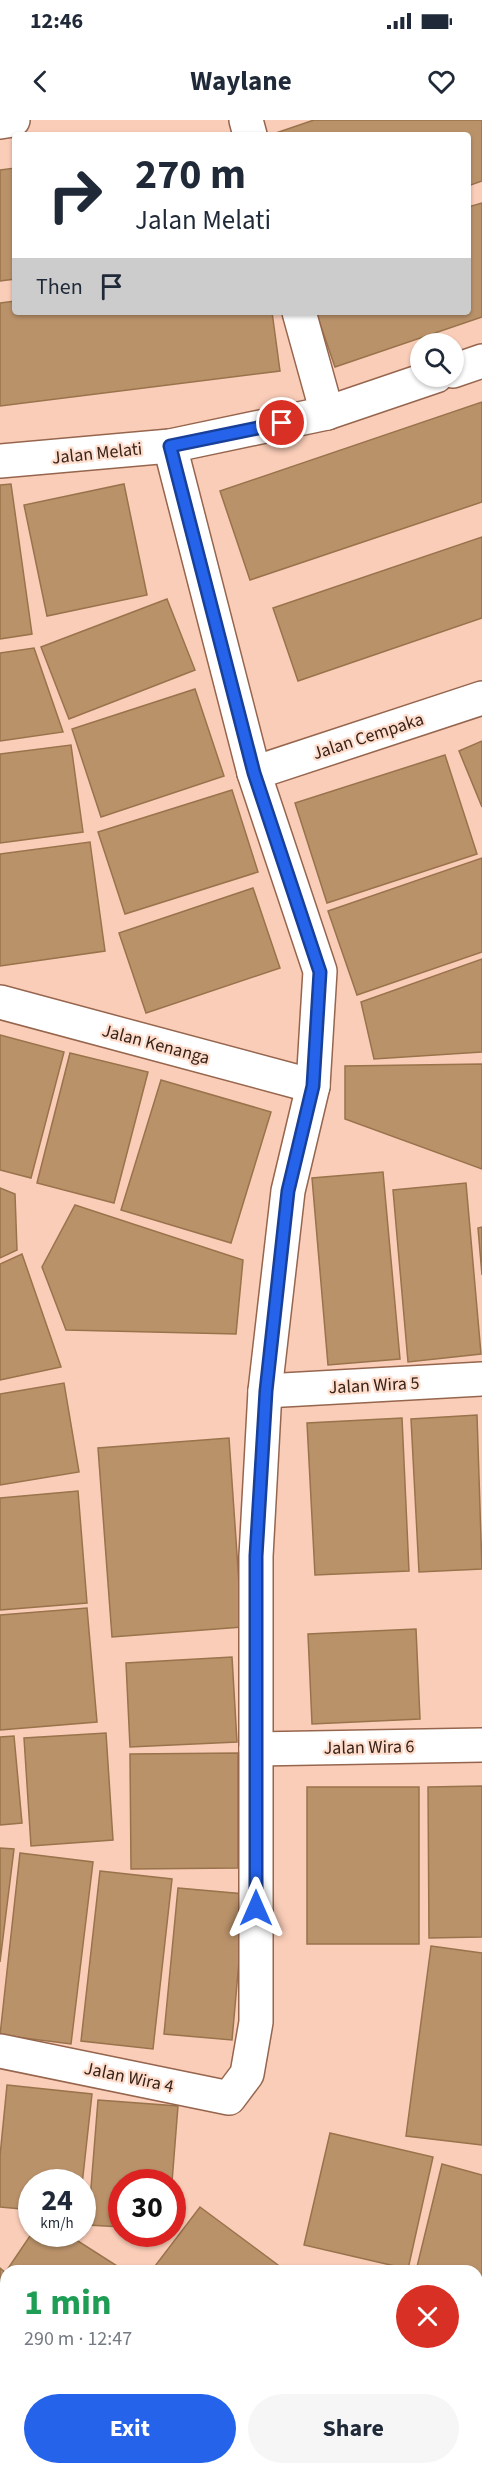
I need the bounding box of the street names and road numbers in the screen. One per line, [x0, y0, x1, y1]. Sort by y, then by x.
street label: Jalan Melati [51, 436, 143, 471]
street label: Jalan Cempaka [309, 707, 427, 766]
street label: Jalan Kenanga [99, 1018, 213, 1071]
street label: Jalan Wira 5 [328, 1371, 420, 1400]
street label: Jalan Wira 6 [323, 1734, 415, 1761]
street label: Jalan Wira 4 [82, 2056, 176, 2099]

